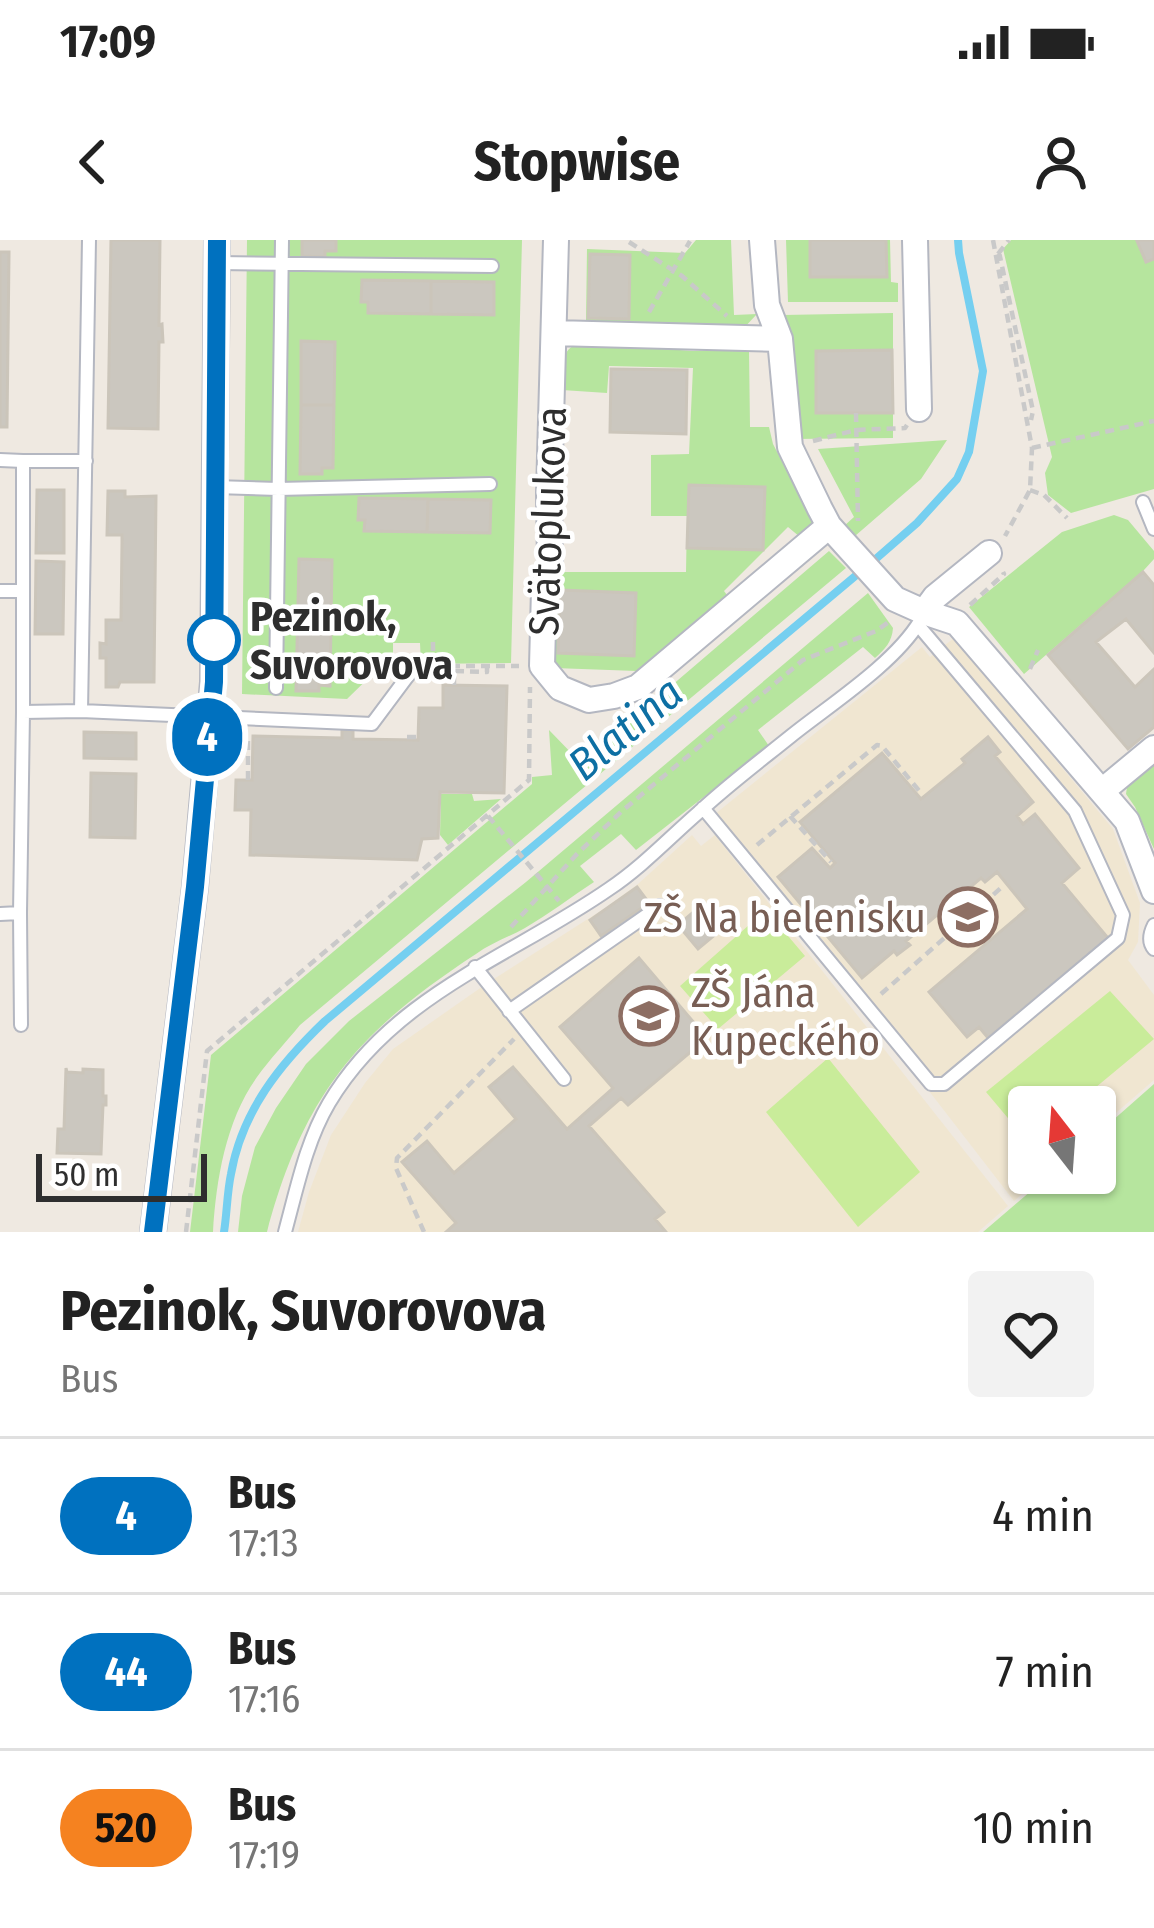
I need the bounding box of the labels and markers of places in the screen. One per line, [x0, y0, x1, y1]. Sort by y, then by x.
place label: Pezinok, Suvorovova [250, 592, 453, 690]
marker: Pezinok, Suvorovova [189, 615, 239, 665]
school or university icon: ZŠ Na bielenisku [937, 886, 999, 948]
place label: ZŠ Na bielenisku [643, 893, 926, 943]
place label: ZŠ Jána Kupeckého [691, 968, 880, 1066]
school or university icon: ZŠ Jána Kupeckého [618, 985, 680, 1047]

